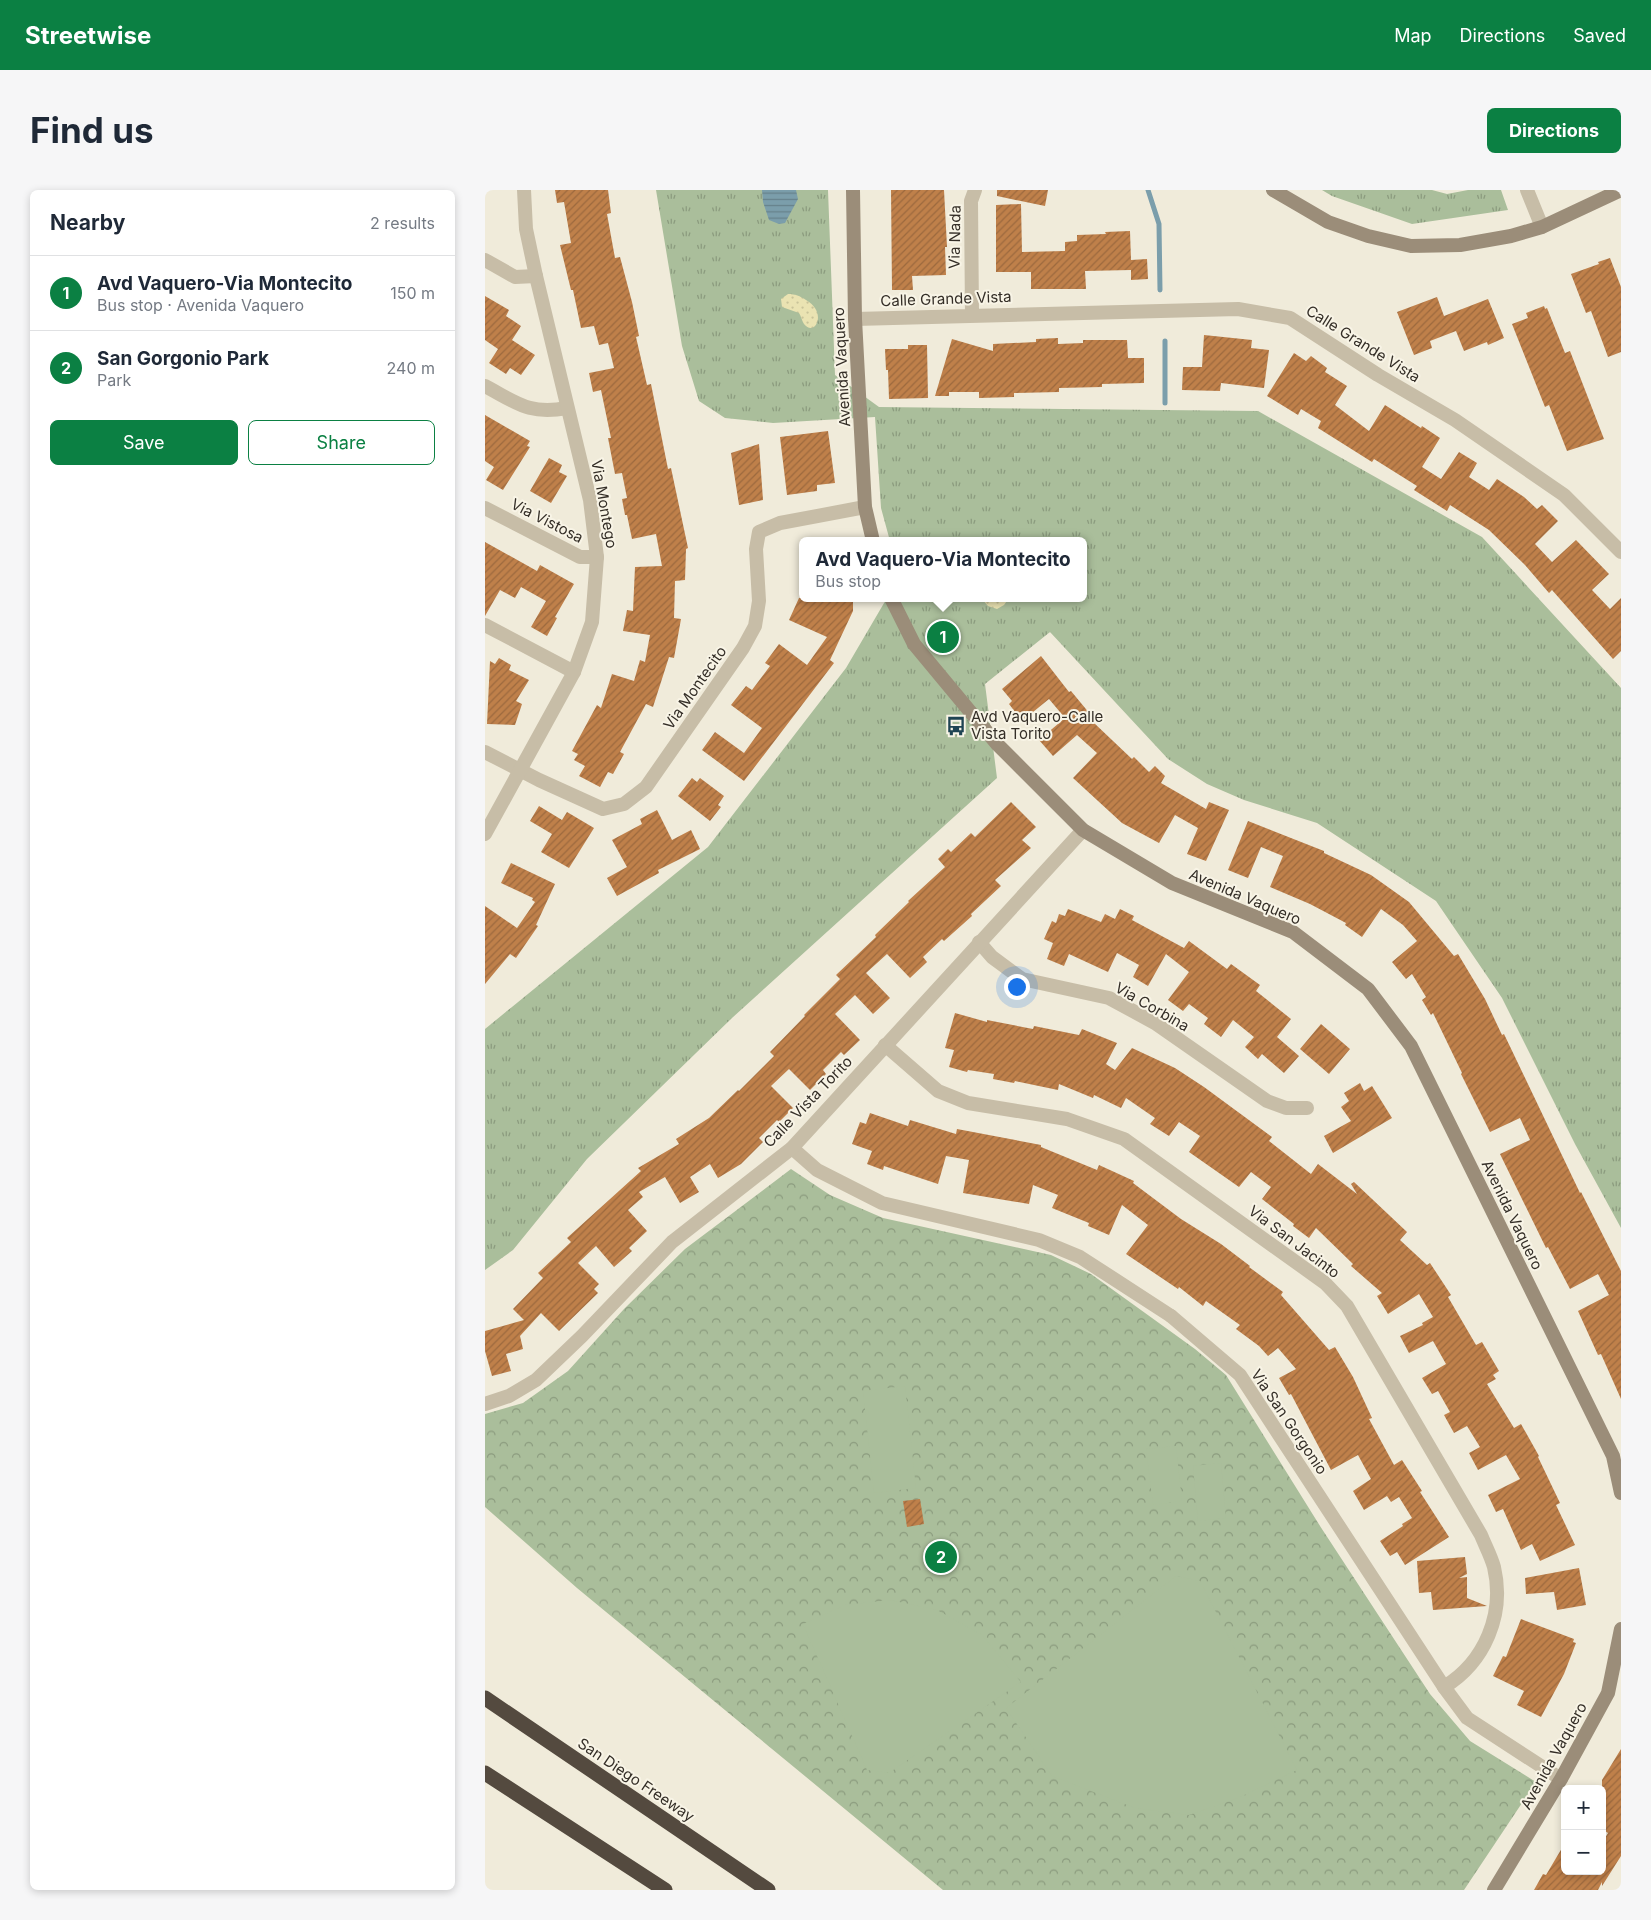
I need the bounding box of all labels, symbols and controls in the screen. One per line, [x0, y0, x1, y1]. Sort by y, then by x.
text: Streetwise [25, 21, 151, 50]
text: Map [1394, 25, 1432, 46]
text: Directions [1460, 25, 1545, 46]
text: Saved [1573, 25, 1626, 46]
button: Directions [1487, 108, 1621, 153]
text: Find us [30, 109, 154, 151]
street label: Via Nada [944, 205, 965, 269]
text: Nearby [50, 210, 125, 235]
text: 2 results [370, 213, 435, 233]
text: Avd Vaquero-Via Montecito [97, 272, 353, 295]
text: 1 [63, 283, 69, 303]
text: 150 m [390, 283, 435, 303]
street label: Calle Grande Vista [880, 287, 1012, 310]
text: Bus stop · Avenida Vaquero [97, 295, 304, 315]
street label: Calle Grande Vista [1303, 301, 1424, 386]
street label: Avenida Vaquero [829, 307, 854, 427]
text: San Gorgonio Park [97, 347, 269, 370]
text: 2 [61, 358, 71, 378]
text: 240 m [387, 358, 435, 378]
text: Park [97, 370, 131, 390]
button: Save [50, 420, 238, 465]
button: Share [248, 420, 435, 465]
street label: Via Montego [587, 458, 622, 550]
street label: Via Vistosa [508, 494, 587, 547]
popup [799, 537, 1087, 602]
text: Avd Vaquero-Via Montecito [815, 548, 1071, 571]
text: Bus stop [815, 571, 881, 591]
pin: 1 [927, 618, 959, 656]
street label: Via Montecito [659, 642, 730, 733]
place label: Avd Vaquero-Calle Vista Torito [971, 707, 1103, 743]
bus stop icon: Avd Vaquero-Calle Vista Torito [945, 715, 967, 737]
street label: Avenida Vaquero [1186, 864, 1304, 929]
your location [1004, 974, 1030, 1000]
street label: Via Corbina [1112, 978, 1193, 1035]
street label: Calle Vista Torito [759, 1052, 856, 1151]
street label: Avenida Vaquero [1478, 1157, 1547, 1273]
street label: Via San Jacinto [1245, 1201, 1344, 1282]
street label: Via San Gorgonio [1247, 1365, 1332, 1478]
pin: 2 [925, 1538, 957, 1576]
street label: Avenida Vaquero [1516, 1699, 1591, 1813]
street label: San Diego Freeway [574, 1733, 699, 1826]
map controls [1561, 1785, 1606, 1875]
button: + [1561, 1785, 1606, 1830]
button: − [1561, 1830, 1606, 1875]

